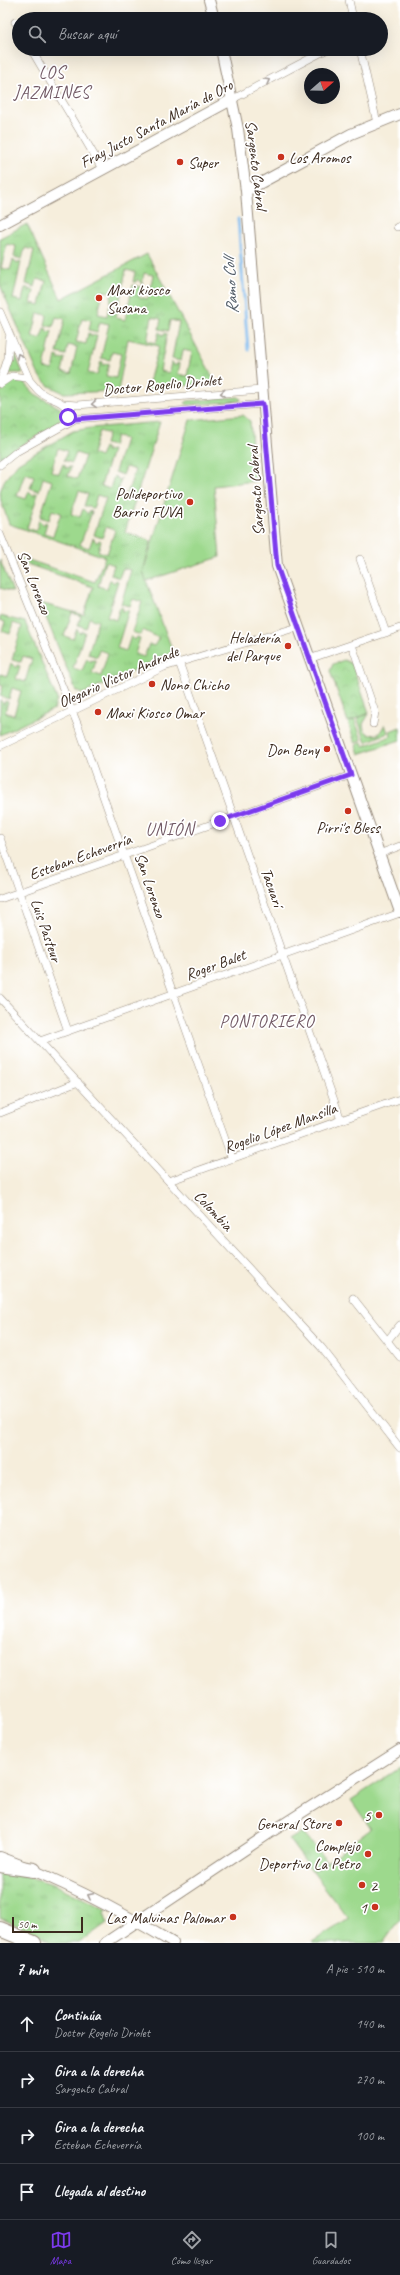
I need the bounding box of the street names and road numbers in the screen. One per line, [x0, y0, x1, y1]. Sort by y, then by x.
street label: Fray Justo Santa María de Oro [77, 75, 237, 173]
street label: Sargento Cabral [241, 119, 272, 214]
street label: Doctor Rogelio Driolet [102, 370, 224, 400]
street label: Sargento Cabral [243, 442, 269, 536]
street label: San Lorenzo [12, 548, 56, 618]
street label: Olegario Victor Andrade [55, 641, 183, 712]
street label: Esteban Echeverría [26, 829, 135, 885]
street label: San Lorenzo [130, 850, 171, 922]
street label: Tacuarí [256, 865, 289, 912]
street label: Luis Pasteur [26, 896, 67, 967]
street label: Roger Balet [183, 944, 250, 985]
street label: Rogelio López Mansilla [221, 1098, 341, 1158]
street label: Colombia [189, 1186, 238, 1236]

